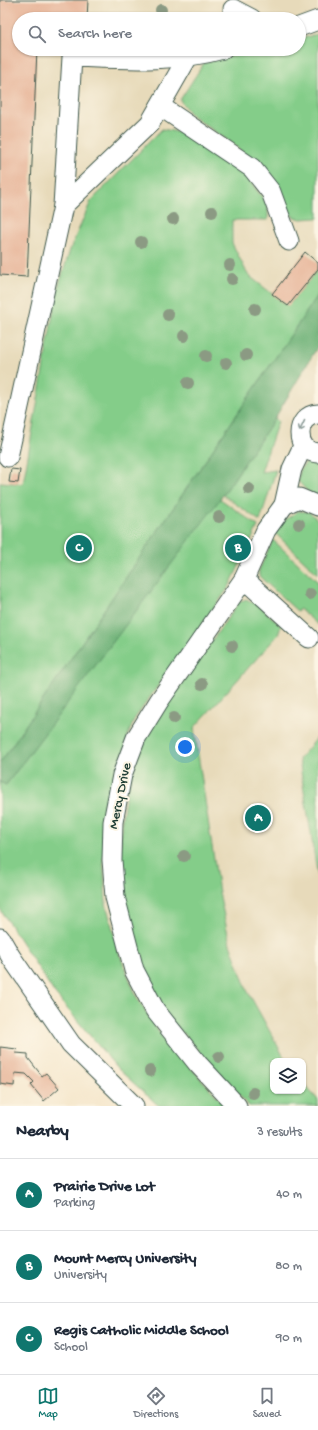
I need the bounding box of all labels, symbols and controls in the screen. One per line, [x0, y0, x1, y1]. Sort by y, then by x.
search box [12, 12, 306, 56]
icon: search [26, 23, 48, 45]
text: Search here [58, 25, 132, 43]
one-way arrow [298, 420, 305, 432]
pin: C [66, 533, 92, 563]
pin: B [225, 533, 251, 563]
your location [175, 737, 195, 757]
street label: Mercy Drive [106, 761, 136, 831]
pin: A [245, 803, 271, 833]
map controls [270, 1058, 306, 1094]
button: layers [270, 1058, 306, 1094]
text: Nearby [16, 1122, 69, 1142]
text: 3 results [257, 1125, 302, 1140]
text: Prairie Drive Lot [54, 1178, 155, 1196]
text: A [25, 1187, 33, 1202]
text: 40 m [276, 1187, 302, 1202]
text: Parking [54, 1196, 95, 1211]
text: Mount Mercy University [54, 1250, 197, 1268]
text: B [26, 1259, 32, 1274]
text: 80 m [275, 1259, 302, 1274]
text: University [54, 1268, 107, 1283]
text: Regis Catholic Middle School [54, 1322, 229, 1340]
text: C [25, 1331, 33, 1346]
text: 90 m [276, 1331, 302, 1346]
text: School [54, 1340, 88, 1355]
tab: Map [37, 1385, 59, 1421]
tab: Directions [134, 1385, 178, 1421]
tab: Saved [253, 1385, 281, 1421]

